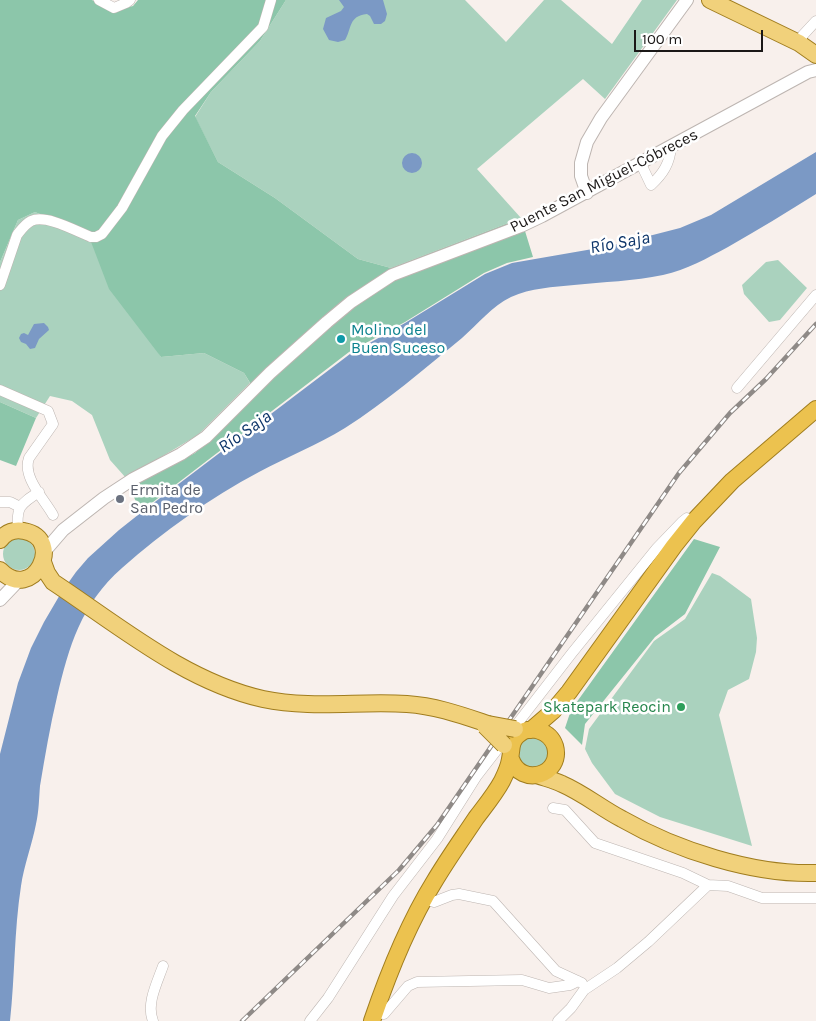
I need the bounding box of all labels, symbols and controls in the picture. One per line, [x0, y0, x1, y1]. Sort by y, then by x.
scale bar [636, 20, 765, 52]
text: 100 m [642, 30, 682, 48]
street label: Puente San Miguel-Cóbreces [507, 125, 701, 237]
water label: Río Saja [588, 227, 652, 259]
place label: Molino del Buen Suceso [351, 320, 445, 358]
marker: Molino del Buen Suceso [335, 333, 347, 345]
water label: Río Saja [214, 406, 276, 458]
place label: Ermita de San Pedro [130, 480, 203, 518]
marker: Ermita de San Pedro [114, 493, 126, 505]
place label: Skatepark Reocin [543, 697, 671, 717]
marker: Skatepark Reocin [675, 701, 687, 713]

